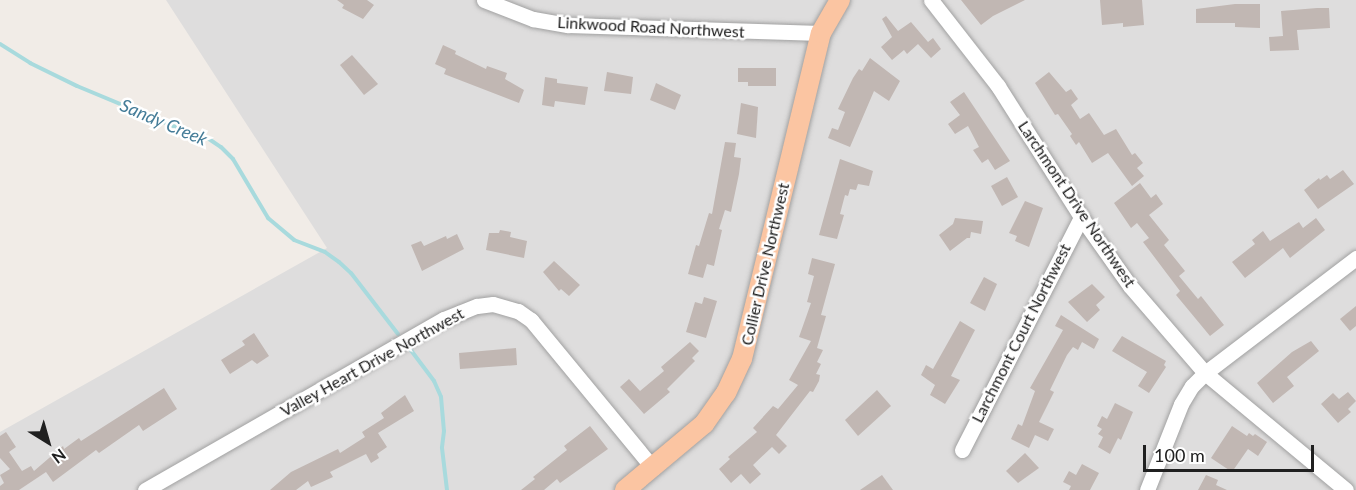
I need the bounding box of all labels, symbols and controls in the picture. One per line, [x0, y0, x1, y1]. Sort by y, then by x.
street label: Linkwood Road Northwest [557, 13, 745, 41]
water label: Sandy Creek [117, 94, 211, 150]
street label: Larchmont Drive Northwest [1014, 117, 1140, 291]
street label: Collier Drive Northwest [737, 181, 793, 347]
street label: Larchmont Court Northwest [967, 240, 1075, 426]
street label: Valley Heart Drive Northwest [277, 303, 467, 421]
north arrow [18, 412, 78, 472]
scale bar [1146, 433, 1317, 471]
text: 100 m [1154, 444, 1205, 466]
text: N [48, 445, 70, 468]

